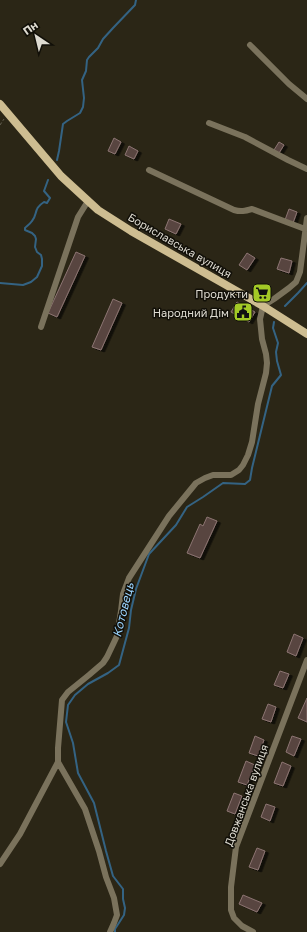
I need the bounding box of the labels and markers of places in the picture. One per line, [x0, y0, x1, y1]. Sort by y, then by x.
supermarket icon: Продукти [251, 282, 273, 304]
place label: Продукти [195, 287, 248, 300]
public building icon: Народний Дім [232, 301, 254, 323]
place label: Народний Дім [153, 306, 229, 319]

